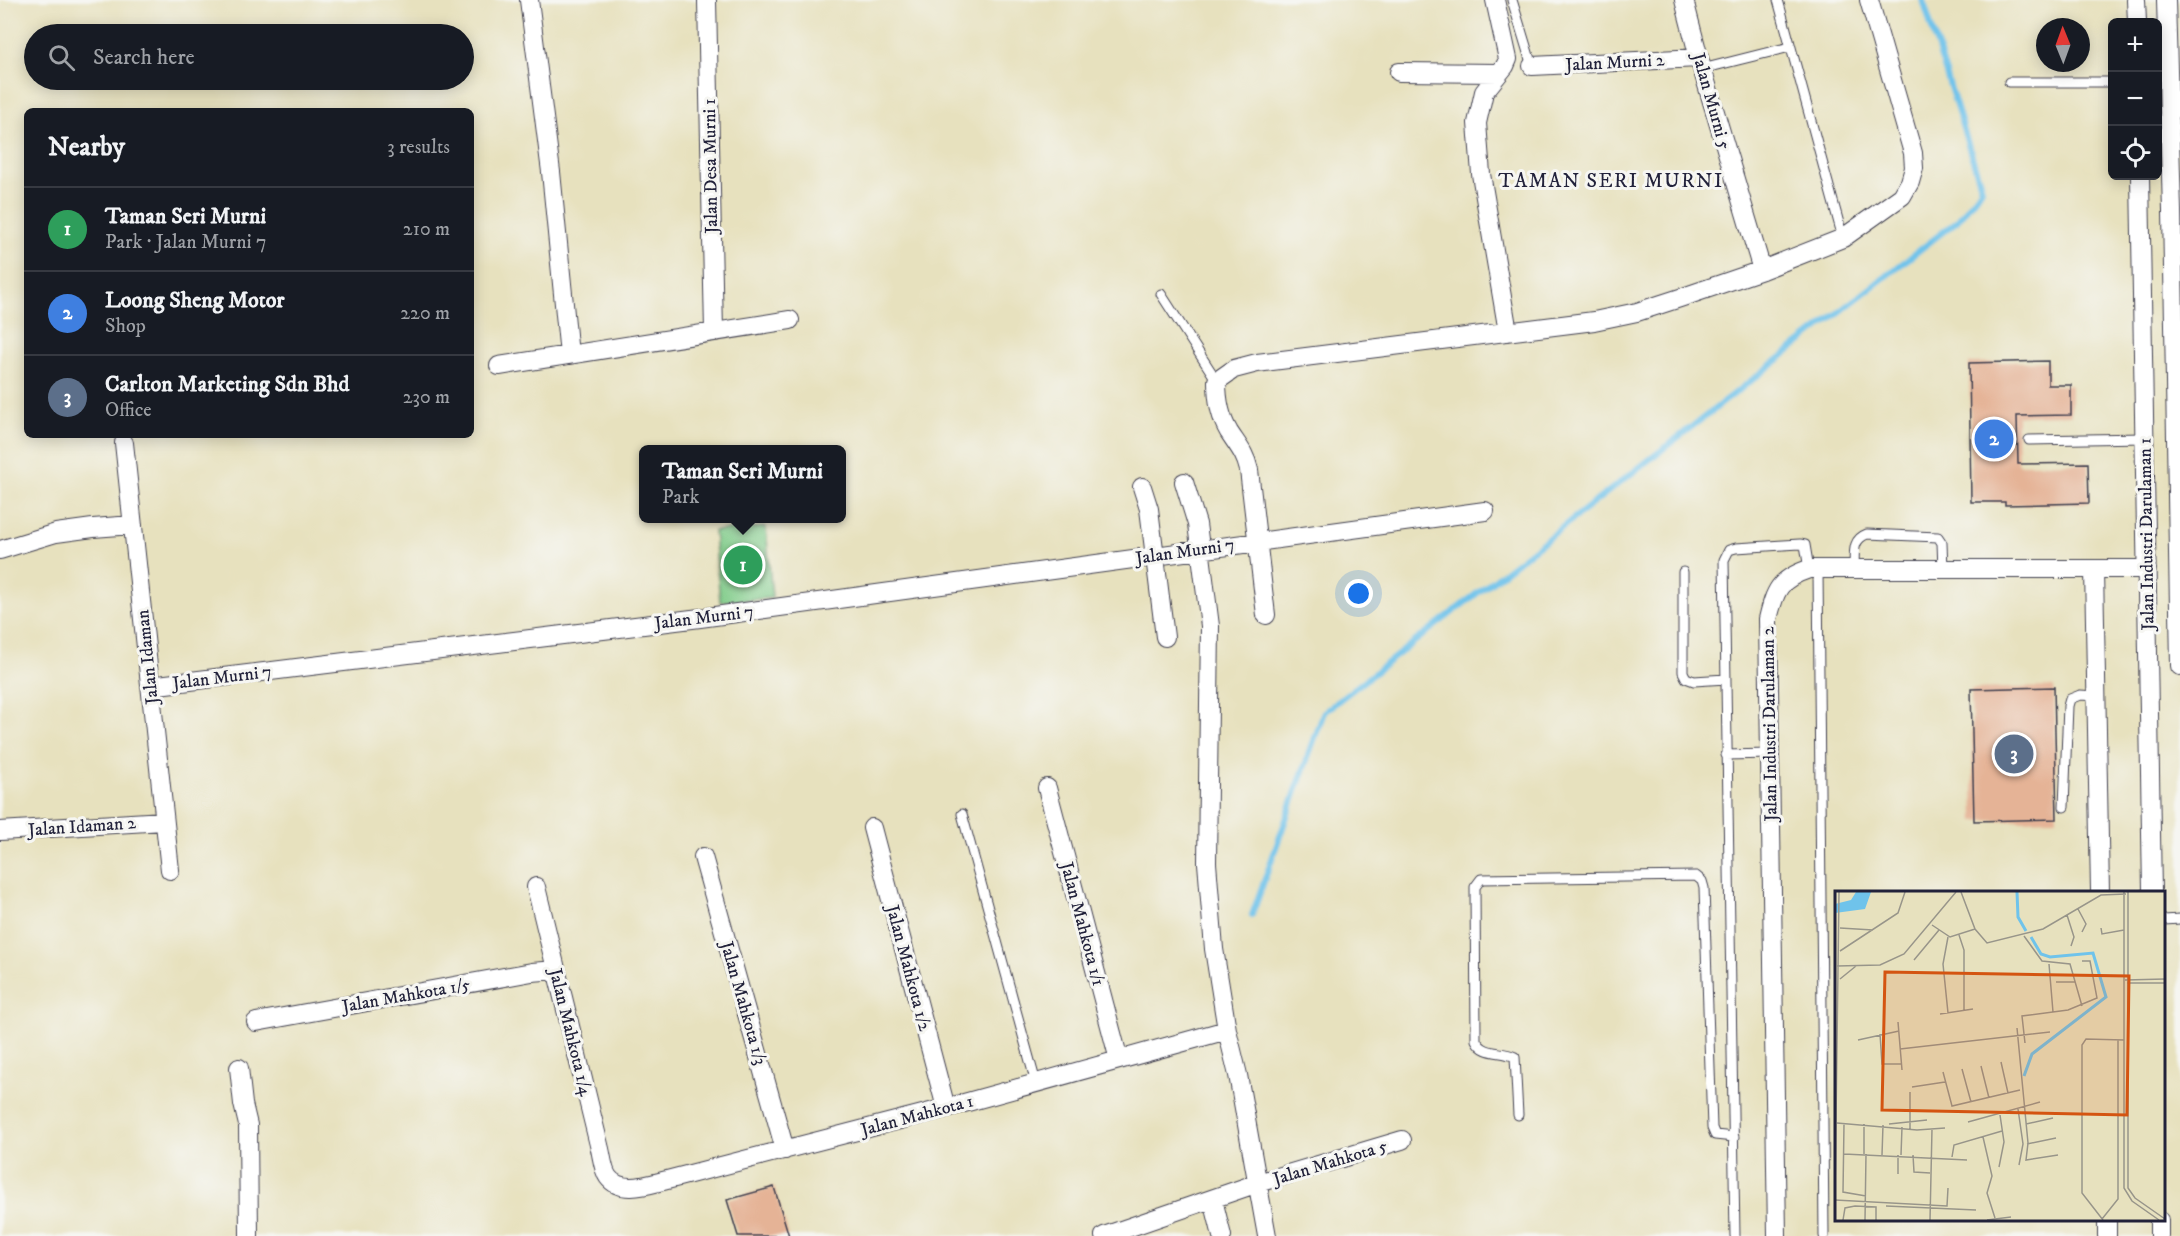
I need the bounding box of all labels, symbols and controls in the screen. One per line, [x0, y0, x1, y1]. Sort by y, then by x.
north arrow [2036, 18, 2090, 72]
map controls [2108, 18, 2162, 180]
button: + [2108, 18, 2162, 72]
search box [24, 24, 474, 90]
icon: search [45, 41, 78, 74]
text: Search here [93, 44, 195, 71]
street label: Jalan Murni 2 [1563, 49, 1665, 77]
street label: Jalan Murni 5 [1686, 49, 1735, 152]
button: − [2108, 72, 2162, 126]
street label: Jalan Desa Murni 1 [699, 98, 723, 236]
button: locate [2108, 126, 2162, 180]
text: Nearby [48, 131, 125, 164]
text: 3 results [387, 135, 450, 160]
district label: TAMAN SERI MURNI [1498, 169, 1724, 194]
text: Taman Seri Murni [105, 203, 266, 230]
text: 1 [64, 217, 71, 242]
text: 210 m [403, 217, 450, 242]
text: Park · Jalan Murni 7 [105, 230, 267, 255]
text: Loong Sheng Motor [105, 287, 285, 314]
text: 2 [63, 301, 72, 326]
text: 220 m [400, 301, 450, 326]
text: Shop [105, 314, 146, 339]
text: Carlton Marketing Sdn Bhd [105, 371, 350, 398]
text: 3 [64, 385, 71, 410]
text: 230 m [403, 385, 450, 410]
text: Office [105, 398, 152, 423]
pin: 2 [1974, 416, 2014, 462]
street label: Jalan Industri Darulaman 1 [2134, 437, 2160, 633]
popup [639, 445, 846, 523]
text: Taman Seri Murni [662, 458, 823, 485]
text: Park [662, 485, 699, 510]
street label: Jalan Murni 7 [1132, 534, 1236, 570]
pin: 1 [724, 542, 762, 588]
your location [1344, 579, 1373, 608]
street label: Jalan Murni 7 [651, 601, 755, 635]
street label: Jalan Idaman [132, 608, 164, 707]
street label: Jalan Industri Darulaman 2 [1757, 626, 1783, 824]
street label: Jalan Murni 7 [169, 661, 273, 695]
pin: 3 [1994, 732, 2034, 777]
street label: Jalan Idaman 2 [25, 812, 137, 842]
street label: Jalan Mahkota 1/1 [1054, 858, 1109, 989]
inset map [1835, 891, 2165, 1221]
street label: Jalan Mahkota 1/2 [880, 901, 935, 1034]
street label: Jalan Mahkota 1/3 [714, 937, 771, 1067]
street label: Jalan Mahkota 1/4 [543, 964, 597, 1099]
street label: Jalan Mahkota 1/5 [339, 974, 472, 1018]
street label: Jalan Mahkota 1 [857, 1090, 976, 1142]
street label: Jalan Mahkota 5 [1269, 1135, 1390, 1191]

